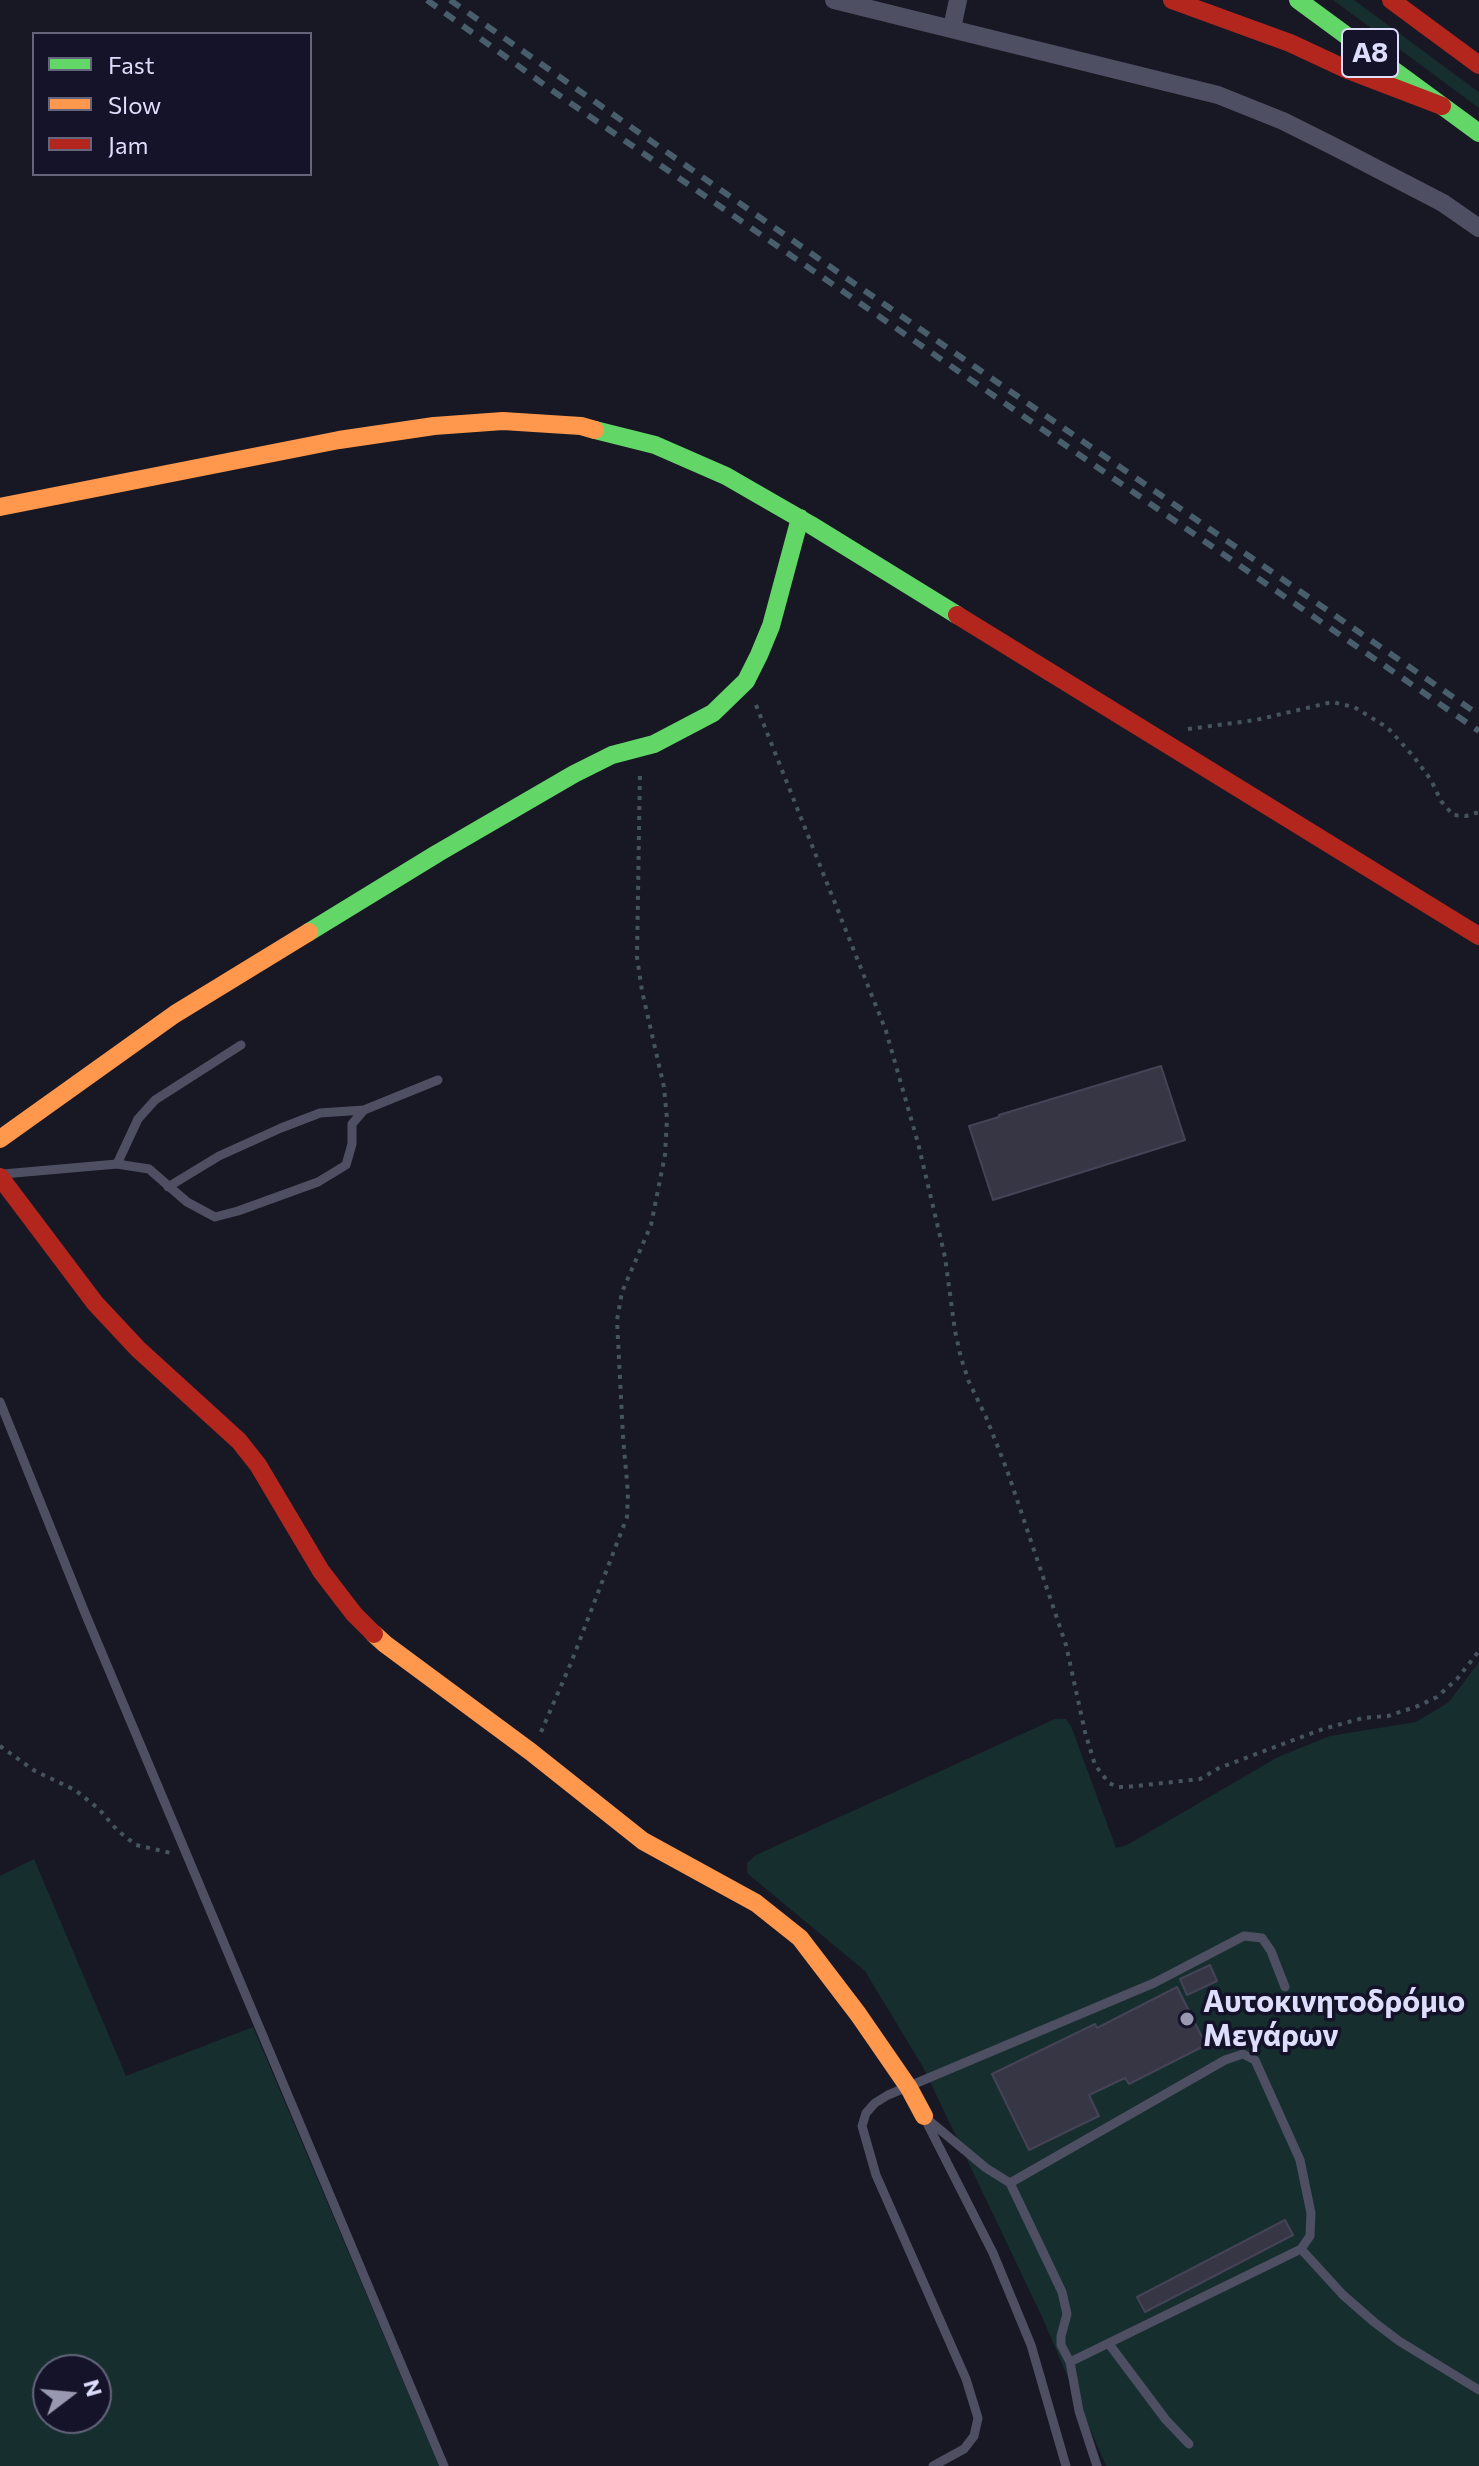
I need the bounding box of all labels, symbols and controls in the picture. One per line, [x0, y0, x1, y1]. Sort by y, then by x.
road number: Α8 [1342, 29, 1398, 77]
legend [32, 32, 312, 176]
text: Fast [108, 50, 155, 79]
text: Slow [108, 90, 161, 119]
text: Jam [108, 130, 148, 159]
place label: Αυτοκινητοδρόμιο Μεγάρων [1203, 1984, 1465, 2054]
marker: Αυτοκινητοδρόμιο Μεγάρων [1178, 2010, 1196, 2028]
north arrow [32, 2354, 112, 2434]
text: N [78, 2376, 109, 2399]

